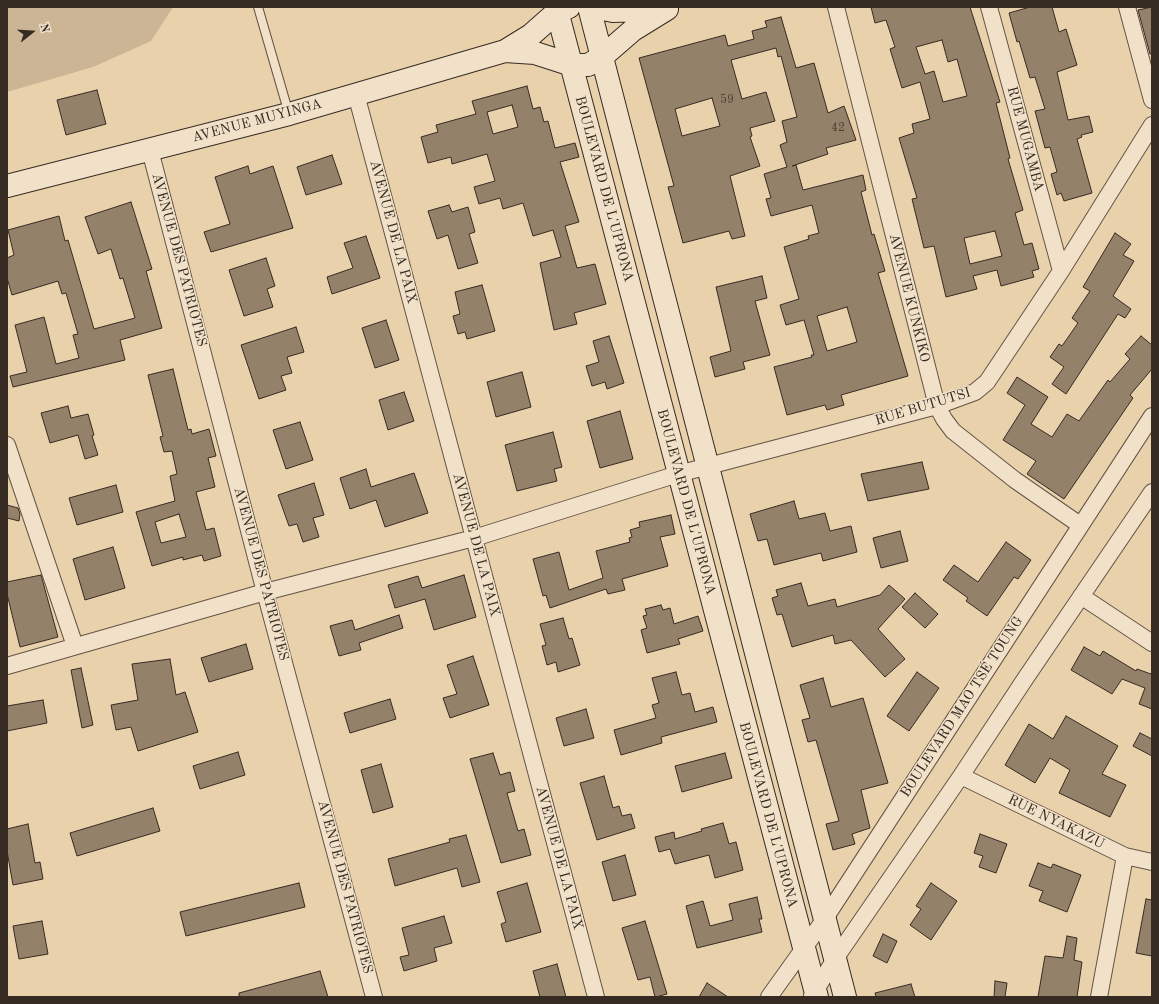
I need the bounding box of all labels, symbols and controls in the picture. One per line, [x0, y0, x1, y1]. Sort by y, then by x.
north arrow [12, 12, 52, 52]
text: N [37, 23, 50, 34]
street label: RUE MUGAMBA [1003, 85, 1047, 193]
house number: 59 [720, 93, 734, 107]
street label: BOULEVARD DE L'UPRONA [571, 94, 637, 284]
street label: AVENUE MUYINGA [190, 96, 324, 146]
house number: 42 [831, 121, 845, 135]
street label: AVENUE DE LA PAIX [366, 158, 420, 306]
street label: AVENUE DES PATRIOTES [148, 171, 210, 349]
street label: AVENUE KUNKIKO [885, 232, 933, 364]
street label: RUE BUTUTSI [873, 384, 973, 430]
street label: BOULEVARD DE L'UPRONA [653, 407, 719, 597]
street label: AVENUE DE LA PAIX [449, 471, 503, 619]
street label: AVENUE DES PATRIOTES [230, 485, 292, 663]
street label: BOULEVARD MAO TSÉ TOUNG [897, 613, 1027, 801]
street label: BOULEVARD DE L'UPRONA [735, 720, 801, 910]
street label: AVENUE DE LA PAIX [532, 784, 586, 932]
street label: RUE NYAKAZU [1005, 791, 1107, 853]
street label: AVENUE DES PATRIOTES [314, 798, 376, 976]

